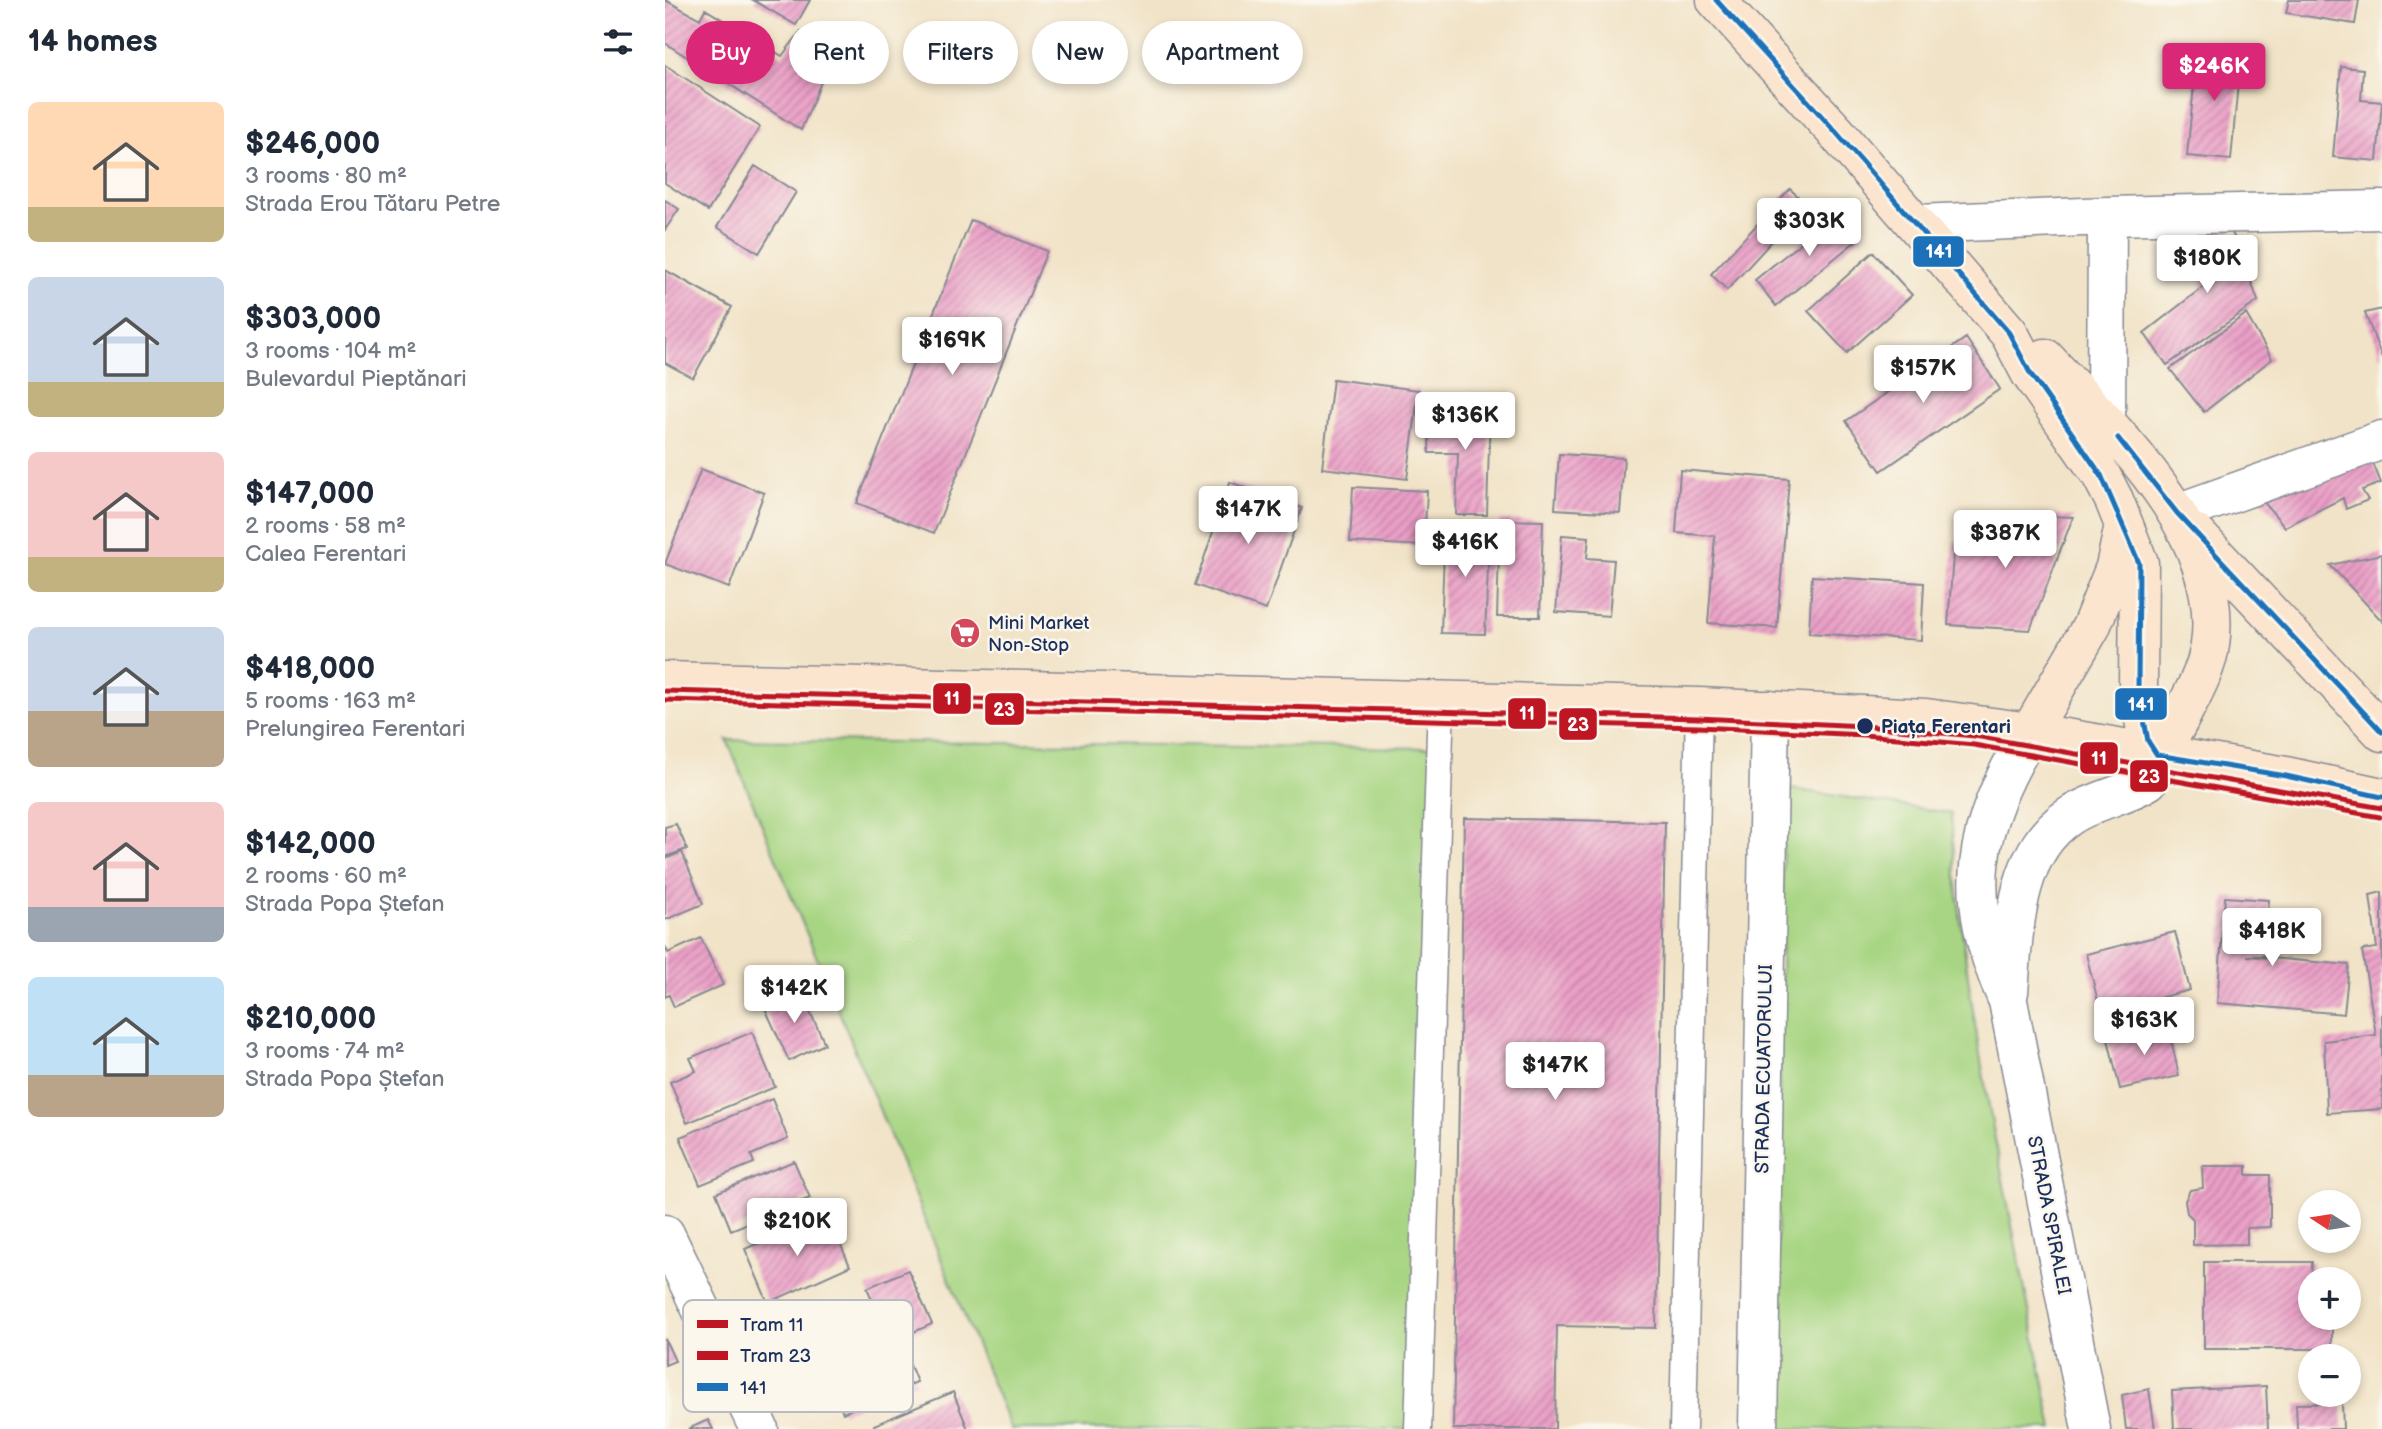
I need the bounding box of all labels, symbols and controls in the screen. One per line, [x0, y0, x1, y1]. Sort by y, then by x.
chip: Buy [686, 21, 775, 84]
chip: Rent [789, 21, 889, 84]
chip: Filters [903, 21, 1018, 84]
chip: New [1032, 21, 1128, 84]
chip: Apartment [1142, 21, 1303, 84]
icon: filters [599, 23, 637, 61]
text: 14 homes [28, 24, 157, 60]
pin: $246K [2165, 43, 2263, 103]
text: $246K [2178, 52, 2250, 80]
text: $246,000 [245, 126, 380, 162]
icon: home [84, 130, 168, 214]
text: 3 rooms · 80 m² [245, 162, 407, 190]
text: Strada Erou Tătaru Petre [245, 190, 500, 218]
pin: $303K [1760, 198, 1858, 258]
text: $303K [1773, 207, 1845, 235]
line badge: 141 [1912, 235, 1965, 268]
pin: $180K [2158, 236, 2256, 295]
text: 141 [1926, 241, 1952, 264]
text: $180K [2173, 244, 2241, 272]
text: $303,000 [245, 301, 381, 337]
icon: home [84, 305, 168, 389]
pin: $169K [903, 318, 1001, 377]
text: $169K [918, 326, 986, 354]
text: 3 rooms · 104 m² [245, 337, 416, 365]
pin: $157K [1874, 346, 1972, 405]
text: $157K [1890, 354, 1956, 382]
text: Bulevardul Pieptănari [245, 365, 467, 393]
pin: $136K [1416, 392, 1514, 452]
text: $136K [1431, 401, 1499, 429]
text: $147,000 [245, 476, 374, 512]
icon: home [84, 480, 168, 564]
pin: $147K [1199, 486, 1297, 546]
text: $147K [1215, 495, 1281, 523]
pin: $387K [1956, 510, 2054, 570]
text: 2 rooms · 58 m² [245, 512, 406, 540]
text: $387K [1970, 519, 2040, 547]
pin: $416K [1416, 520, 1514, 579]
text: $416K [1431, 528, 1499, 556]
text: Calea Ferentari [245, 540, 406, 568]
place label: Mini Market Non-Stop [988, 612, 1089, 657]
supermarket icon: Mini Market Non-Stop [948, 616, 982, 650]
text: $418,000 [245, 651, 375, 687]
icon: home [84, 655, 168, 739]
line badge: 11 [932, 682, 972, 715]
text: 5 rooms · 163 m² [245, 687, 416, 715]
line badge: 141 [2114, 687, 2168, 721]
text: 11 [944, 688, 960, 711]
line badge: 23 [984, 692, 1025, 726]
text: 141 [2128, 694, 2154, 717]
line badge: 11 [1507, 697, 1547, 730]
text: 23 [993, 699, 1015, 722]
text: 11 [1519, 703, 1535, 726]
line badge: 23 [1558, 707, 1598, 741]
text: 23 [1567, 714, 1589, 737]
text: Prelungirea Ferentari [245, 715, 465, 743]
marker: Piața Ferentari [1855, 716, 1875, 736]
place label: Piața Ferentari [1881, 716, 2011, 739]
line badge: 11 [2079, 741, 2119, 775]
text: 11 [2091, 748, 2107, 771]
line badge: 23 [2129, 759, 2169, 793]
text: 23 [2138, 766, 2160, 789]
text: $142,000 [245, 826, 376, 862]
icon: home [84, 830, 168, 914]
text: 2 rooms · 60 m² [245, 862, 407, 890]
text: Strada Popa Ștefan [245, 890, 445, 918]
pin: $418K [2223, 908, 2321, 968]
text: $418K [2238, 917, 2306, 945]
street label: STRADA ECUATORULUI [1751, 964, 1778, 1174]
pin: $142K [745, 965, 843, 1025]
text: $142K [760, 974, 828, 1002]
pin: $163K [2095, 998, 2193, 1057]
text: $210,000 [245, 1001, 376, 1037]
icon: home [84, 1005, 168, 1089]
text: $163K [2110, 1006, 2178, 1034]
text: 3 rooms · 74 m² [245, 1037, 405, 1065]
pin: $147K [1506, 1042, 1604, 1102]
text: $147K [1522, 1051, 1588, 1079]
text: Strada Popa Ștefan [245, 1065, 445, 1093]
street label: STRADA SPIRALEI [2022, 1134, 2075, 1297]
north arrow [2298, 1190, 2361, 1253]
map controls [2298, 1190, 2361, 1407]
pin: $210K [748, 1198, 846, 1258]
text: $210K [763, 1207, 831, 1235]
button: + [2298, 1267, 2361, 1330]
legend [683, 1300, 913, 1412]
text: Tram 11 [740, 1314, 803, 1337]
button: − [2298, 1344, 2361, 1407]
text: Tram 23 [740, 1345, 811, 1368]
text: 141 [740, 1377, 766, 1400]

